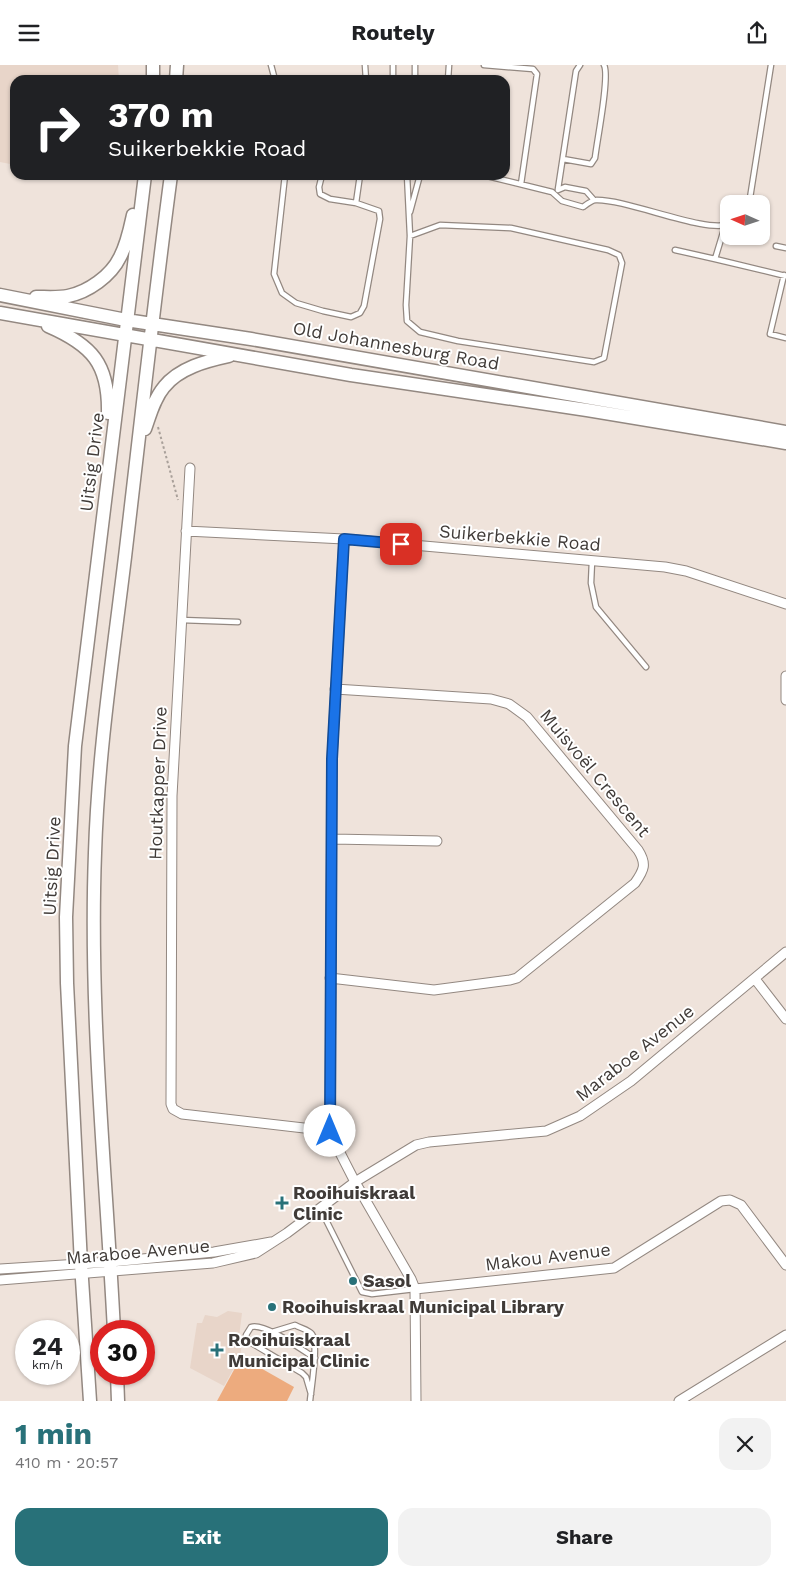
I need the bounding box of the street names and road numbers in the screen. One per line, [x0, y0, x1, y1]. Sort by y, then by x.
street label: Old Johannesburg Road [291, 317, 501, 374]
street label: Uitsig Drive [75, 411, 108, 513]
street label: Suikerbekkie Road [438, 520, 602, 555]
street label: Muisvoël Crescent [536, 705, 655, 841]
street label: Houtkapper Drive [144, 706, 171, 860]
street label: Uitsig Drive [38, 816, 65, 916]
street label: Maraboe Avenue [571, 1000, 698, 1105]
street label: Maraboe Avenue [65, 1235, 211, 1268]
street label: Makou Avenue [484, 1238, 612, 1275]

